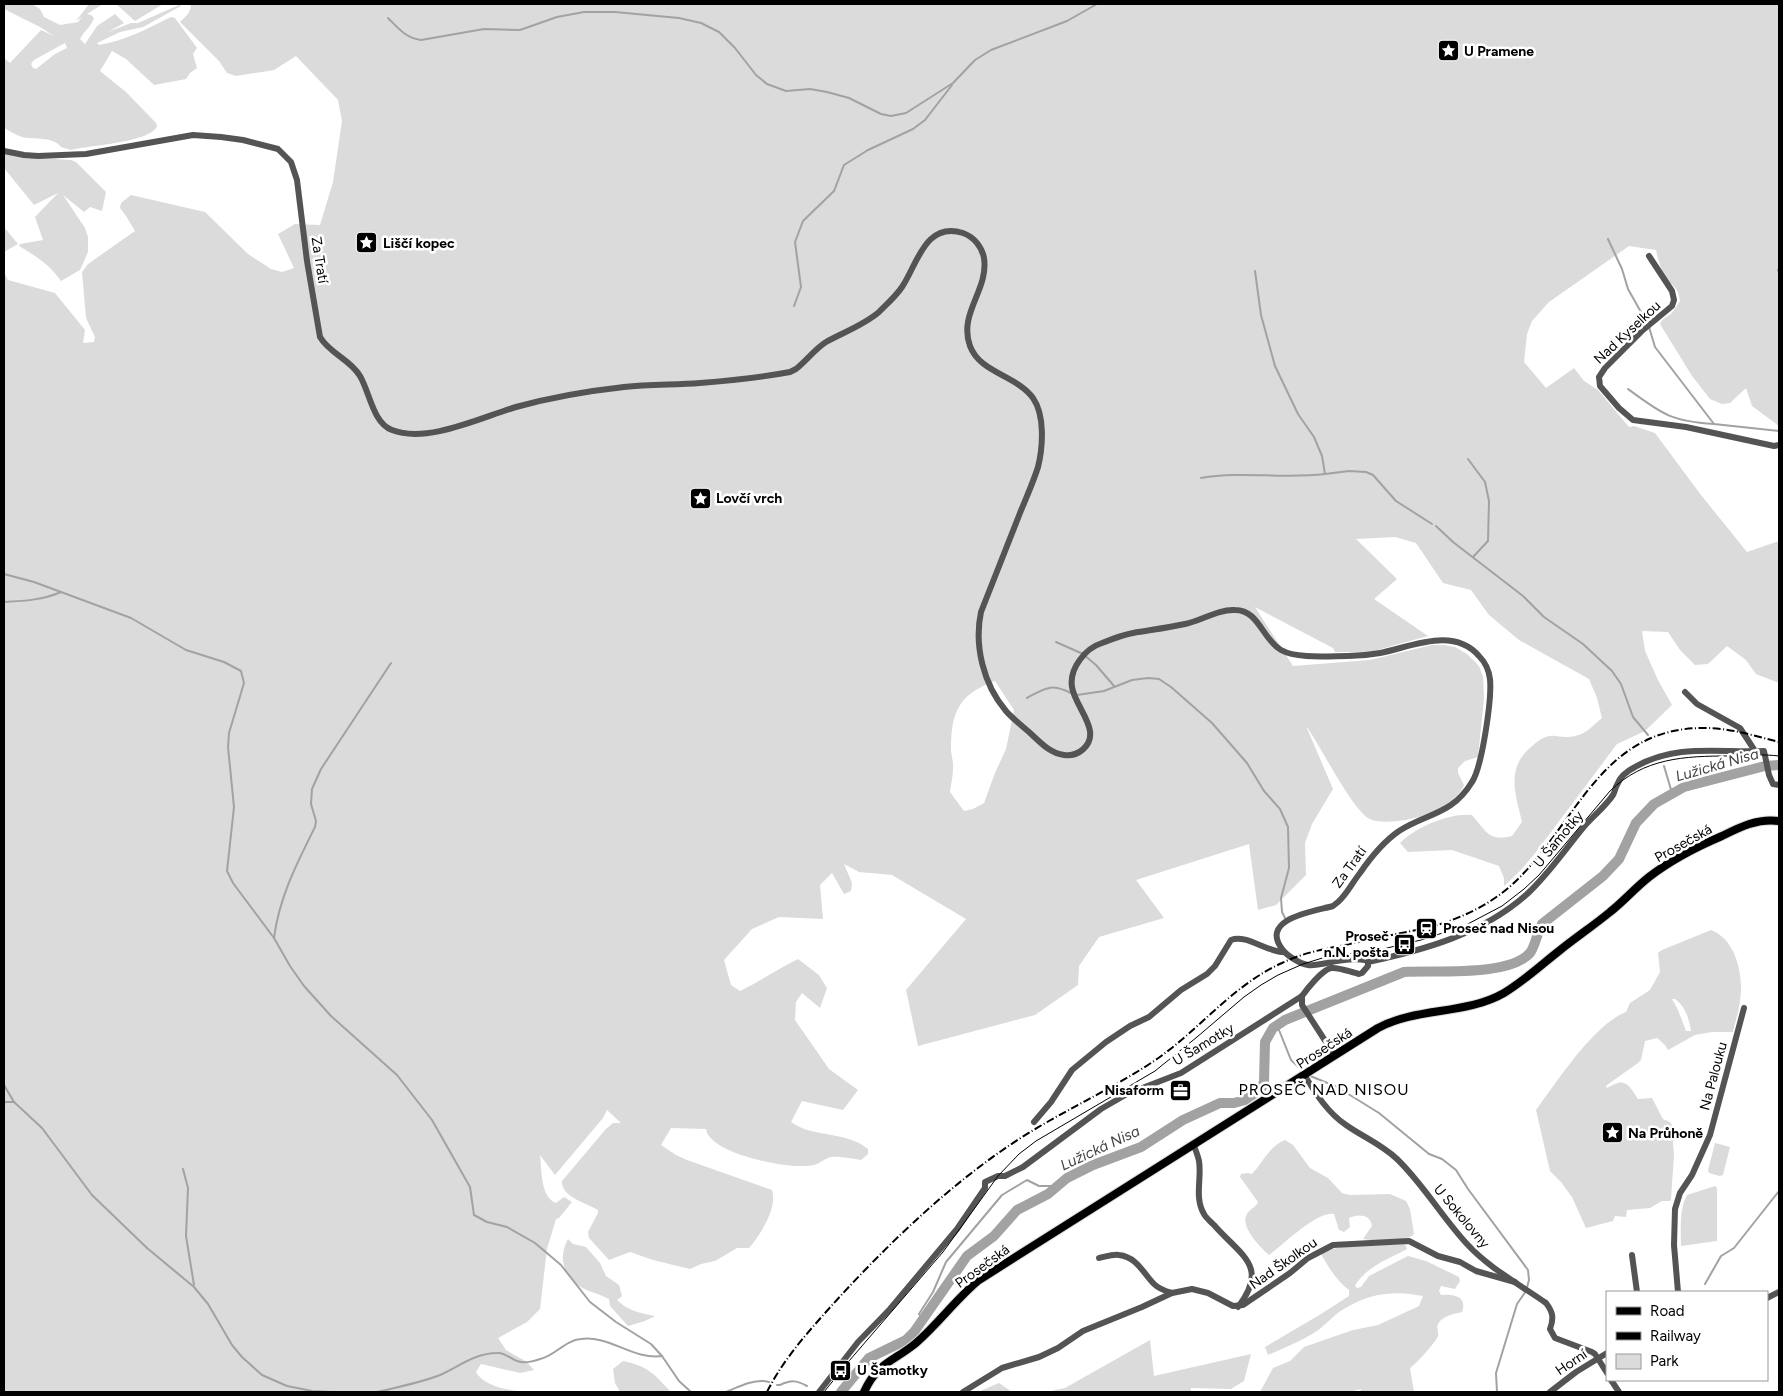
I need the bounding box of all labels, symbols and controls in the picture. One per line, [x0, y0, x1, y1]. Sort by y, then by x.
place icon: U Pramene [1436, 39, 1460, 63]
place label: U Pramene [1464, 43, 1534, 60]
place icon: Liščí kopec [355, 231, 379, 255]
place label: Liščí kopec [383, 235, 455, 252]
street label: Za Tratí [307, 236, 332, 285]
street label: Nad Kyselkou [1590, 297, 1664, 368]
place icon: Lovčí vrch [688, 486, 712, 510]
place label: Lovčí vrch [716, 490, 782, 507]
water label: Lužická Nisa [1673, 744, 1761, 785]
street label: U Šamotky [1530, 807, 1587, 871]
street label: Prosečská [1652, 821, 1715, 866]
street label: Za Tratí [1329, 843, 1371, 891]
station icon: Proseč nad Nisou [1415, 916, 1439, 940]
place label: Proseč nad Nisou [1443, 920, 1554, 937]
place label: Proseč n.N. pošta [1324, 928, 1389, 961]
bus stop icon: Proseč n.N. pošta [1393, 932, 1417, 956]
street label: U Šamotky [1169, 1019, 1238, 1069]
street label: Prosečská [1293, 1024, 1355, 1073]
street label: Na Palouku [1696, 1040, 1731, 1112]
office icon: Nisaform [1168, 1078, 1192, 1102]
district label: PROSEČ NAD NISOU [1239, 1080, 1409, 1099]
place label: Nisaform [1105, 1082, 1164, 1099]
place icon: Na Průhoně [1600, 1121, 1624, 1145]
water label: Lužická Nisa [1057, 1122, 1143, 1174]
place label: Na Průhoně [1628, 1125, 1703, 1142]
street label: U Sokolovny [1430, 1181, 1494, 1252]
street label: Nad Školkou [1246, 1234, 1320, 1293]
street label: Prosečská [952, 1241, 1013, 1292]
legend [1606, 1291, 1768, 1381]
text: Road [1650, 1302, 1685, 1320]
text: Railway [1650, 1327, 1701, 1345]
street label: Horní [1552, 1345, 1591, 1379]
text: Park [1650, 1352, 1679, 1370]
bus stop icon: U Šamotky [829, 1358, 853, 1382]
place label: U Šamotky [857, 1362, 929, 1379]

